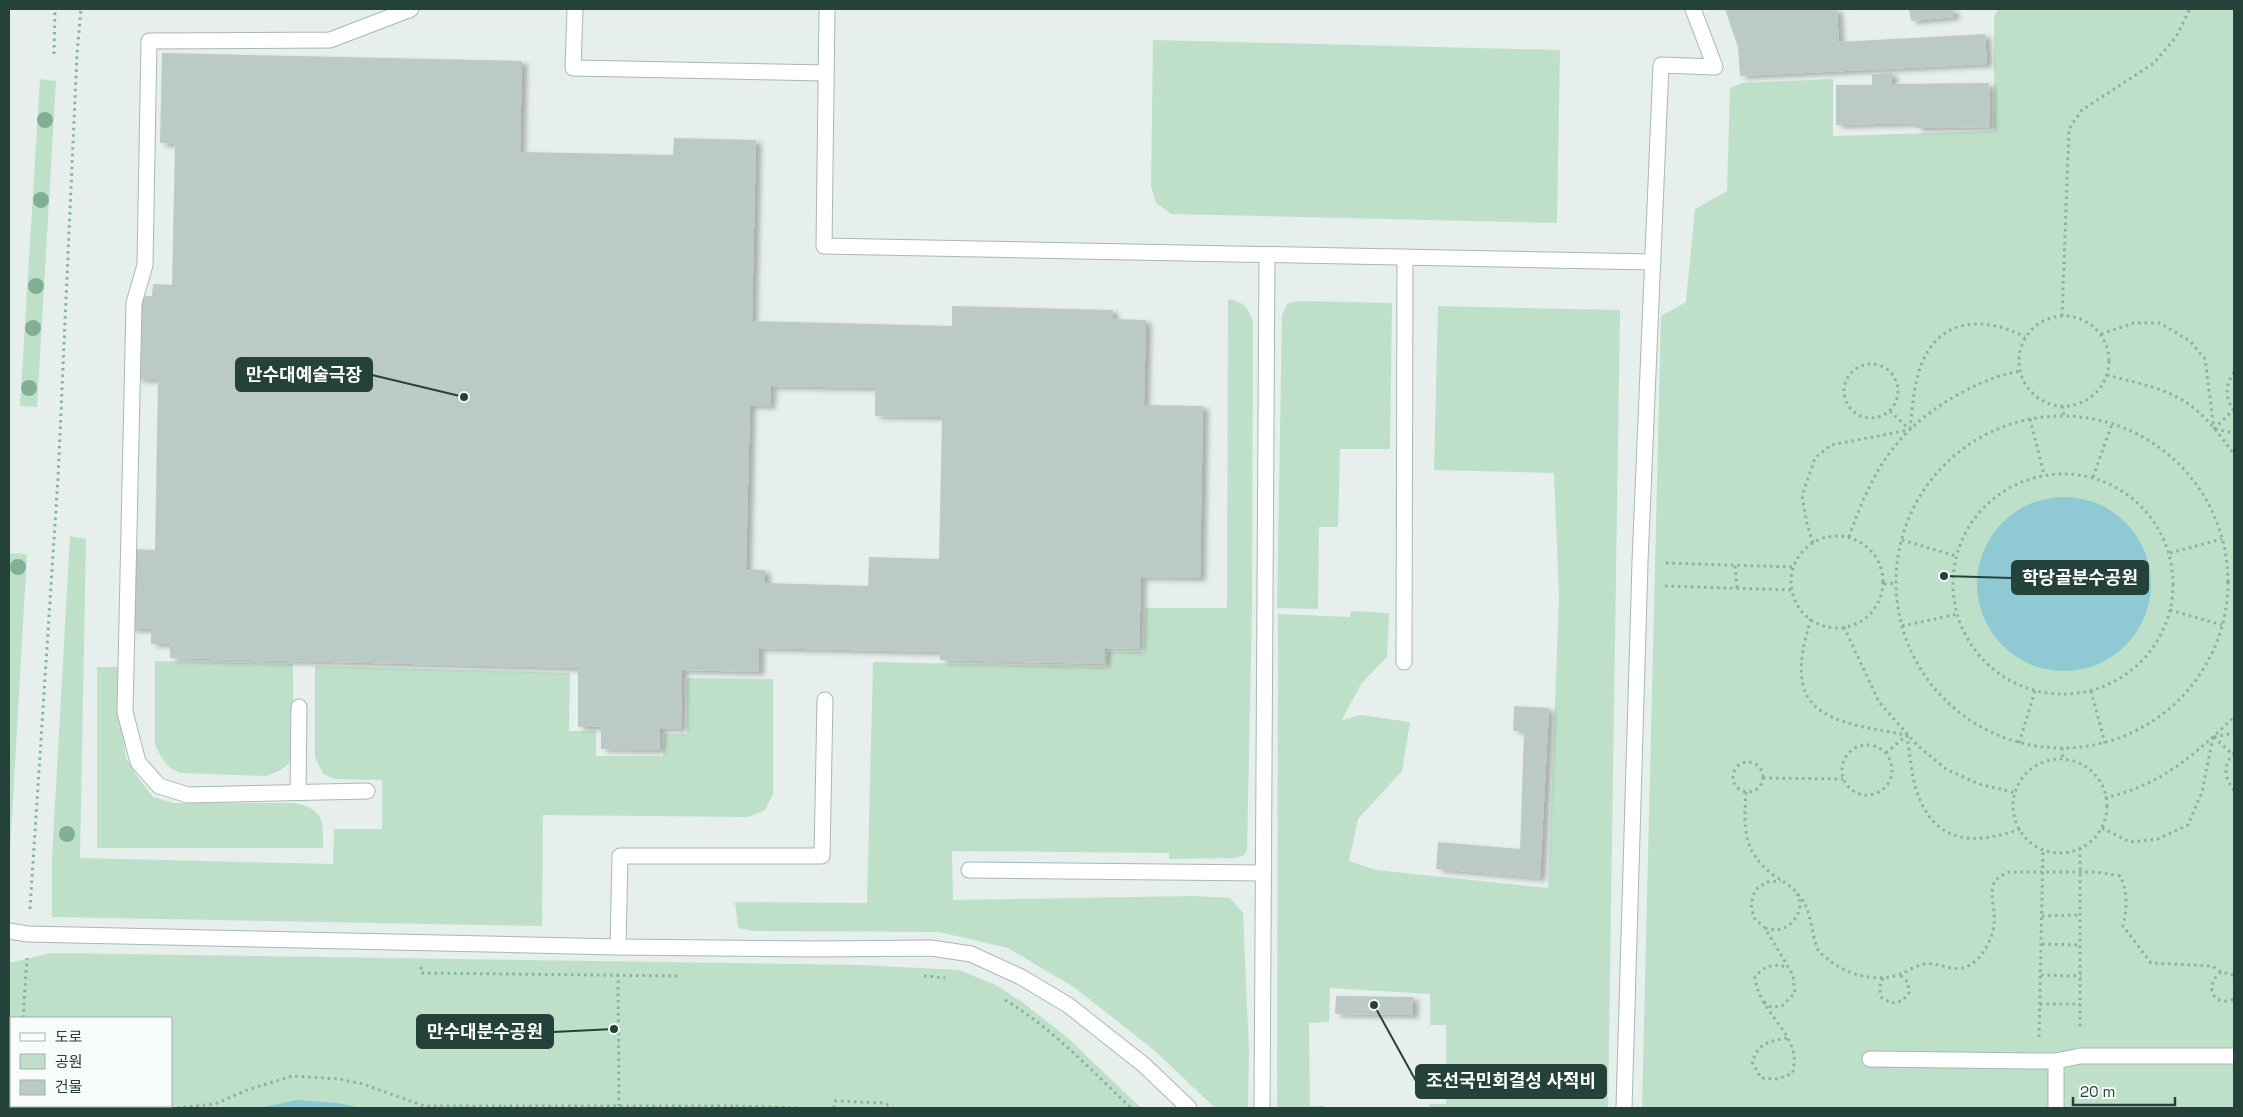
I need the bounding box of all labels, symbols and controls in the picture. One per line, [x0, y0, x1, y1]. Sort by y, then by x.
callout: 만수대예술극장 [236, 358, 372, 391]
text: 만수대예술극장 [246, 363, 362, 386]
callout: 학당골분수공원 [2012, 561, 2148, 594]
text: 학당골분수공원 [2022, 566, 2138, 589]
callout: 만수대분수공원 [417, 1015, 553, 1048]
legend [10, 1017, 172, 1107]
text: 만수대분수공원 [427, 1020, 543, 1043]
text: 도로 [55, 1027, 83, 1046]
text: 공원 [55, 1052, 83, 1071]
callout: 조선국민회결성 사적비 [1416, 1065, 1606, 1098]
text: 조선국민회결성 사적비 [1426, 1069, 1596, 1092]
scale bar [2073, 1074, 2176, 1106]
text: 건물 [55, 1077, 83, 1096]
text: 20 m [2080, 1082, 2115, 1101]

